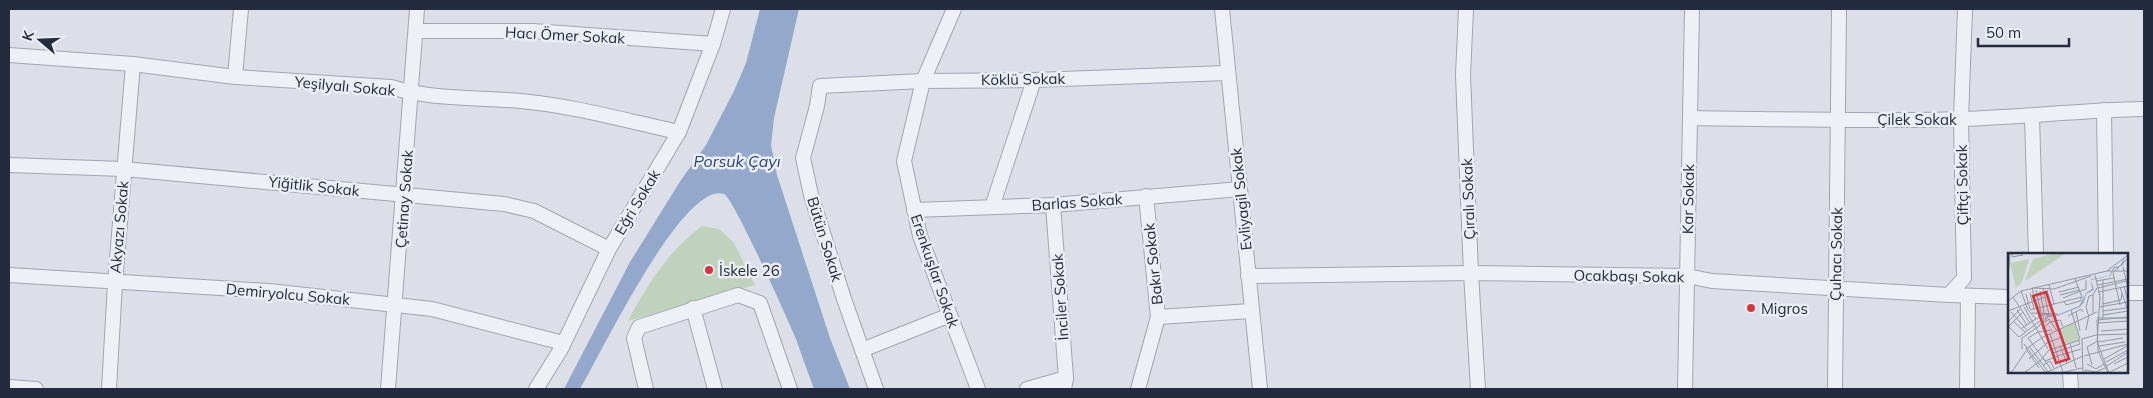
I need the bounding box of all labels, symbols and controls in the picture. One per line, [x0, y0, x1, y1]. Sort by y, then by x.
north arrow [15, 15, 65, 65]
scale bar [1978, 15, 2069, 47]
street label: Hacı Ömer Sokak [505, 22, 626, 48]
text: 50 m [1986, 23, 2021, 42]
text: K [18, 28, 38, 43]
street label: Köklü Sokak [981, 69, 1065, 89]
street label: Yeşilyalı Sokak [293, 72, 396, 100]
street label: Çilek Sokak [1877, 110, 1957, 129]
street label: Çiftçi Sokak [1952, 144, 1972, 226]
street label: Evliyagil Sokak [1226, 147, 1256, 251]
street label: Çetinay Sokak [391, 149, 417, 249]
water label: Porsuk Çayı [693, 151, 781, 171]
street label: Çıralı Sokak [1457, 158, 1479, 240]
street label: Kar Sokak [1678, 163, 1698, 234]
street label: Eğri Sokak [610, 166, 664, 238]
street label: Yiğitlik Sokak [266, 172, 361, 200]
street label: Akyazı Sokak [105, 180, 133, 274]
street label: Barlas Sokak [1031, 189, 1123, 215]
street label: Bütün Sokak [803, 194, 847, 284]
street label: Çuhacı Sokak [1826, 207, 1846, 301]
street label: Erenkuşlar Sokak [907, 212, 963, 331]
street label: Bakır Sokak [1139, 222, 1167, 306]
street label: İnciler Sokak [1047, 253, 1073, 341]
inset map [2008, 253, 2128, 373]
place label: İskele 26 [719, 261, 780, 280]
marker: İskele 26 [703, 264, 715, 276]
street label: Ocakbaşı Sokak [1573, 266, 1685, 286]
street label: Demiryolcu Sokak [225, 279, 351, 309]
place label: Migros [1761, 299, 1808, 318]
marker: Migros [1745, 302, 1757, 314]

